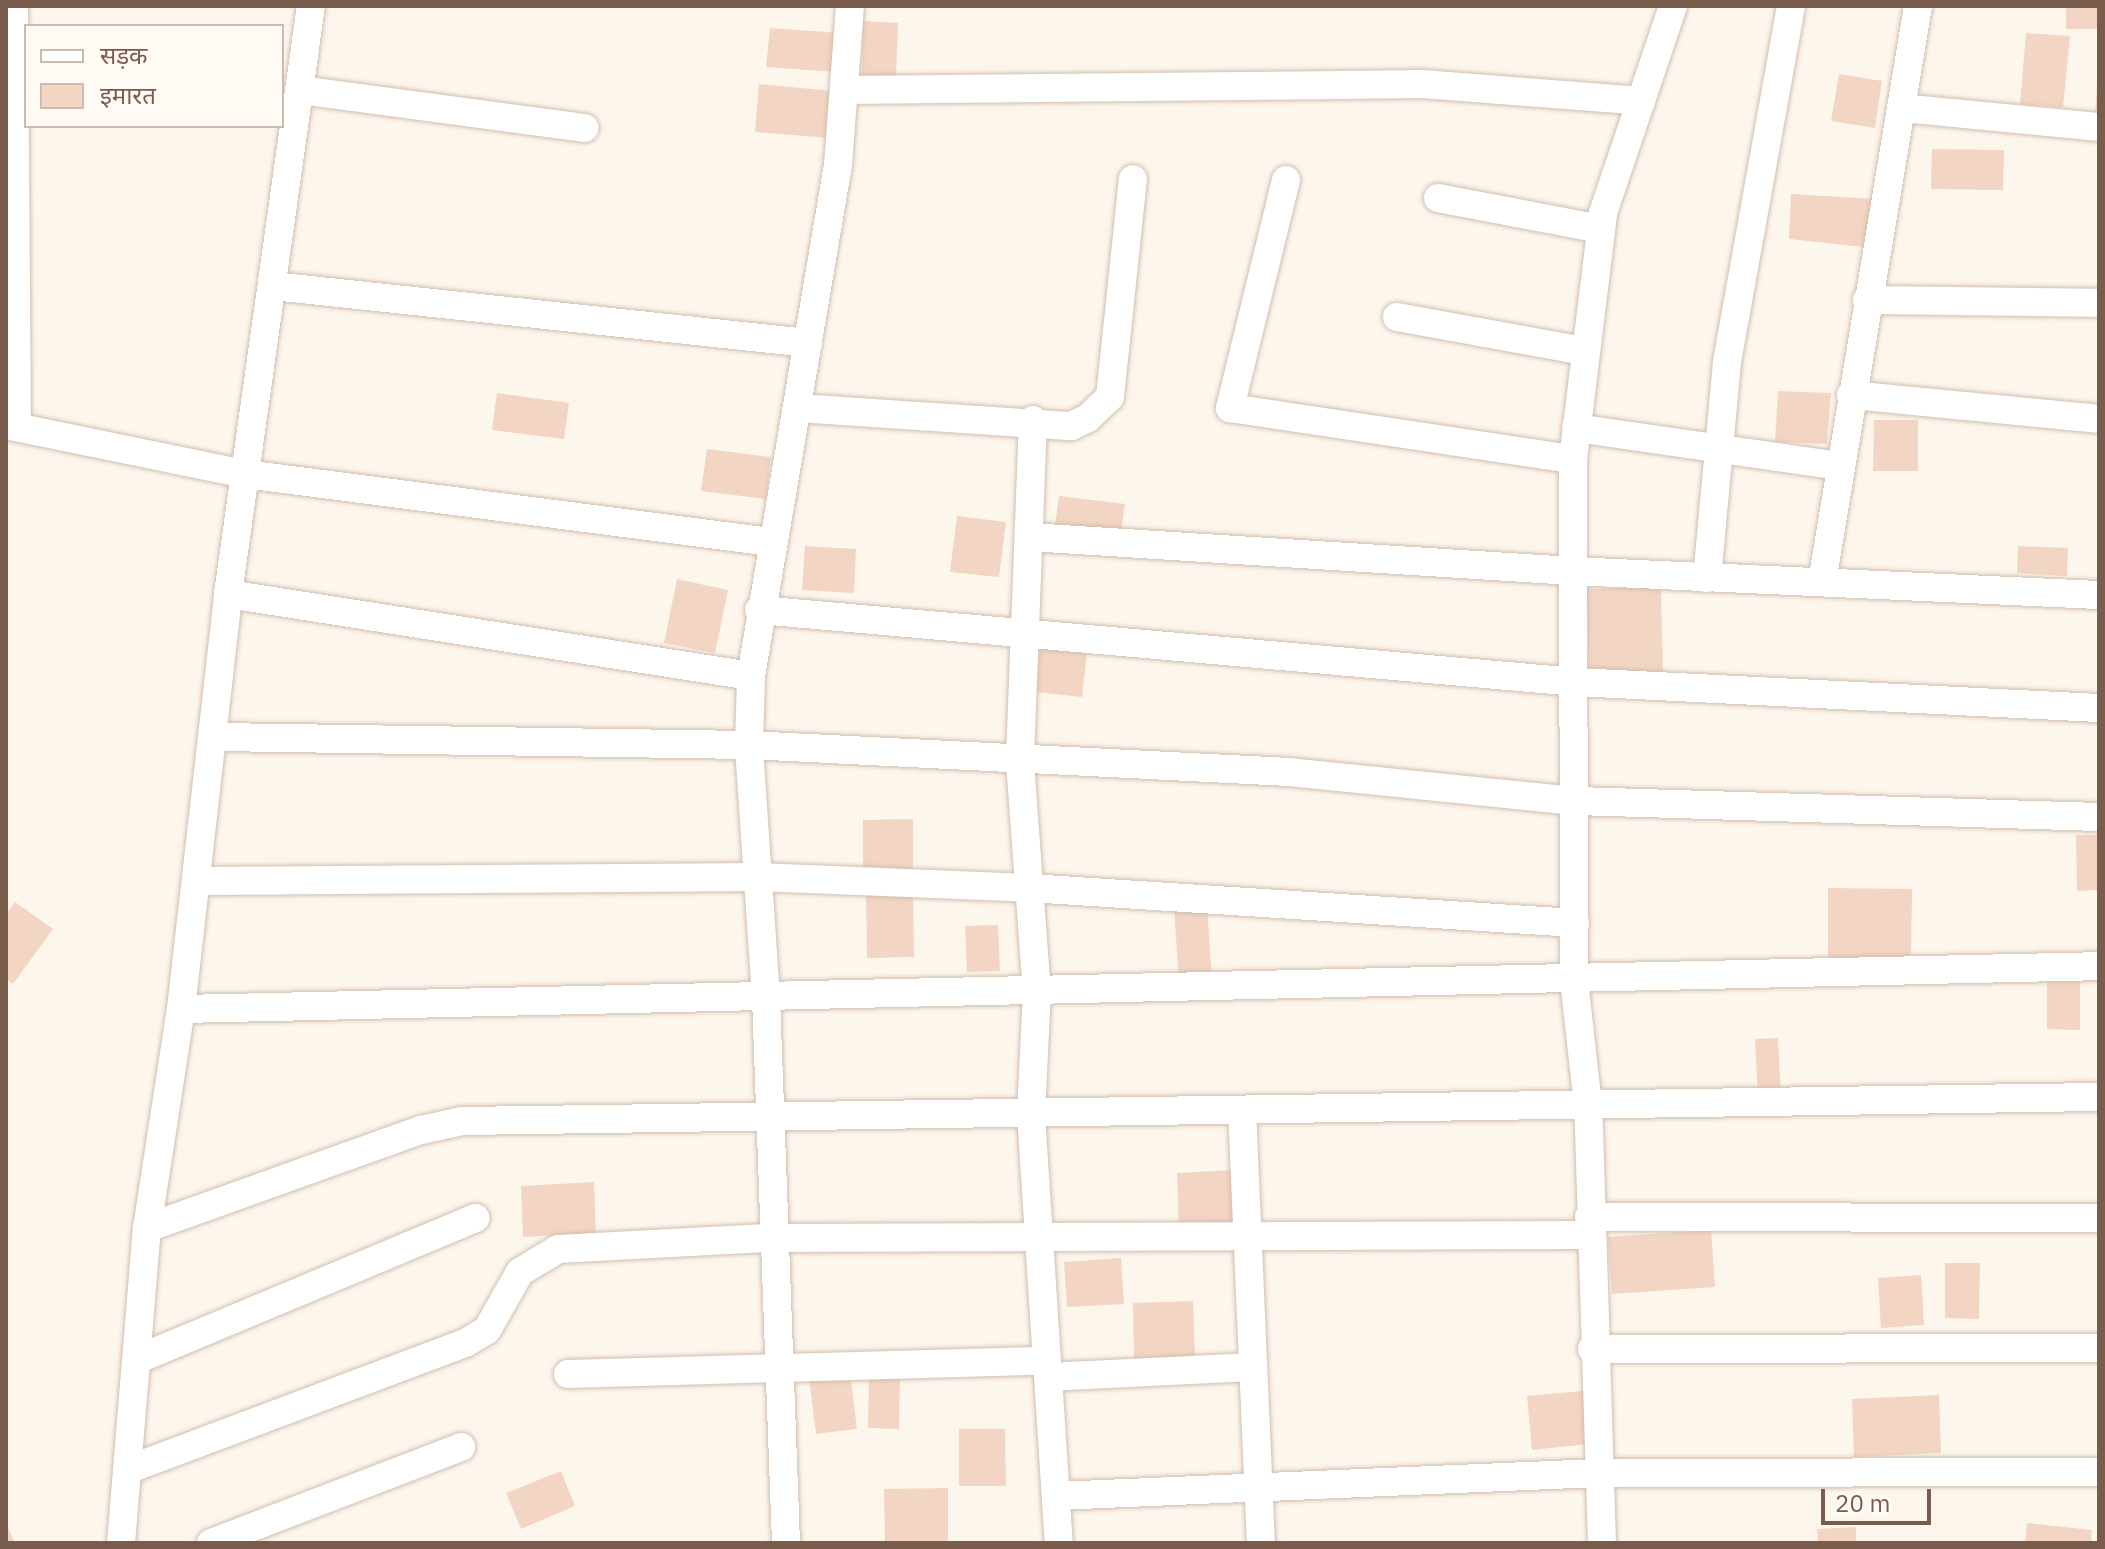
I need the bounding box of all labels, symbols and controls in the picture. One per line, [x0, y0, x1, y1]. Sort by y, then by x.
legend [24, 24, 284, 128]
text: सड़क [100, 39, 148, 71]
text: इमारत [100, 79, 156, 111]
scale bar [1825, 1473, 1935, 1523]
text: 20 m [1835, 1487, 1890, 1519]

